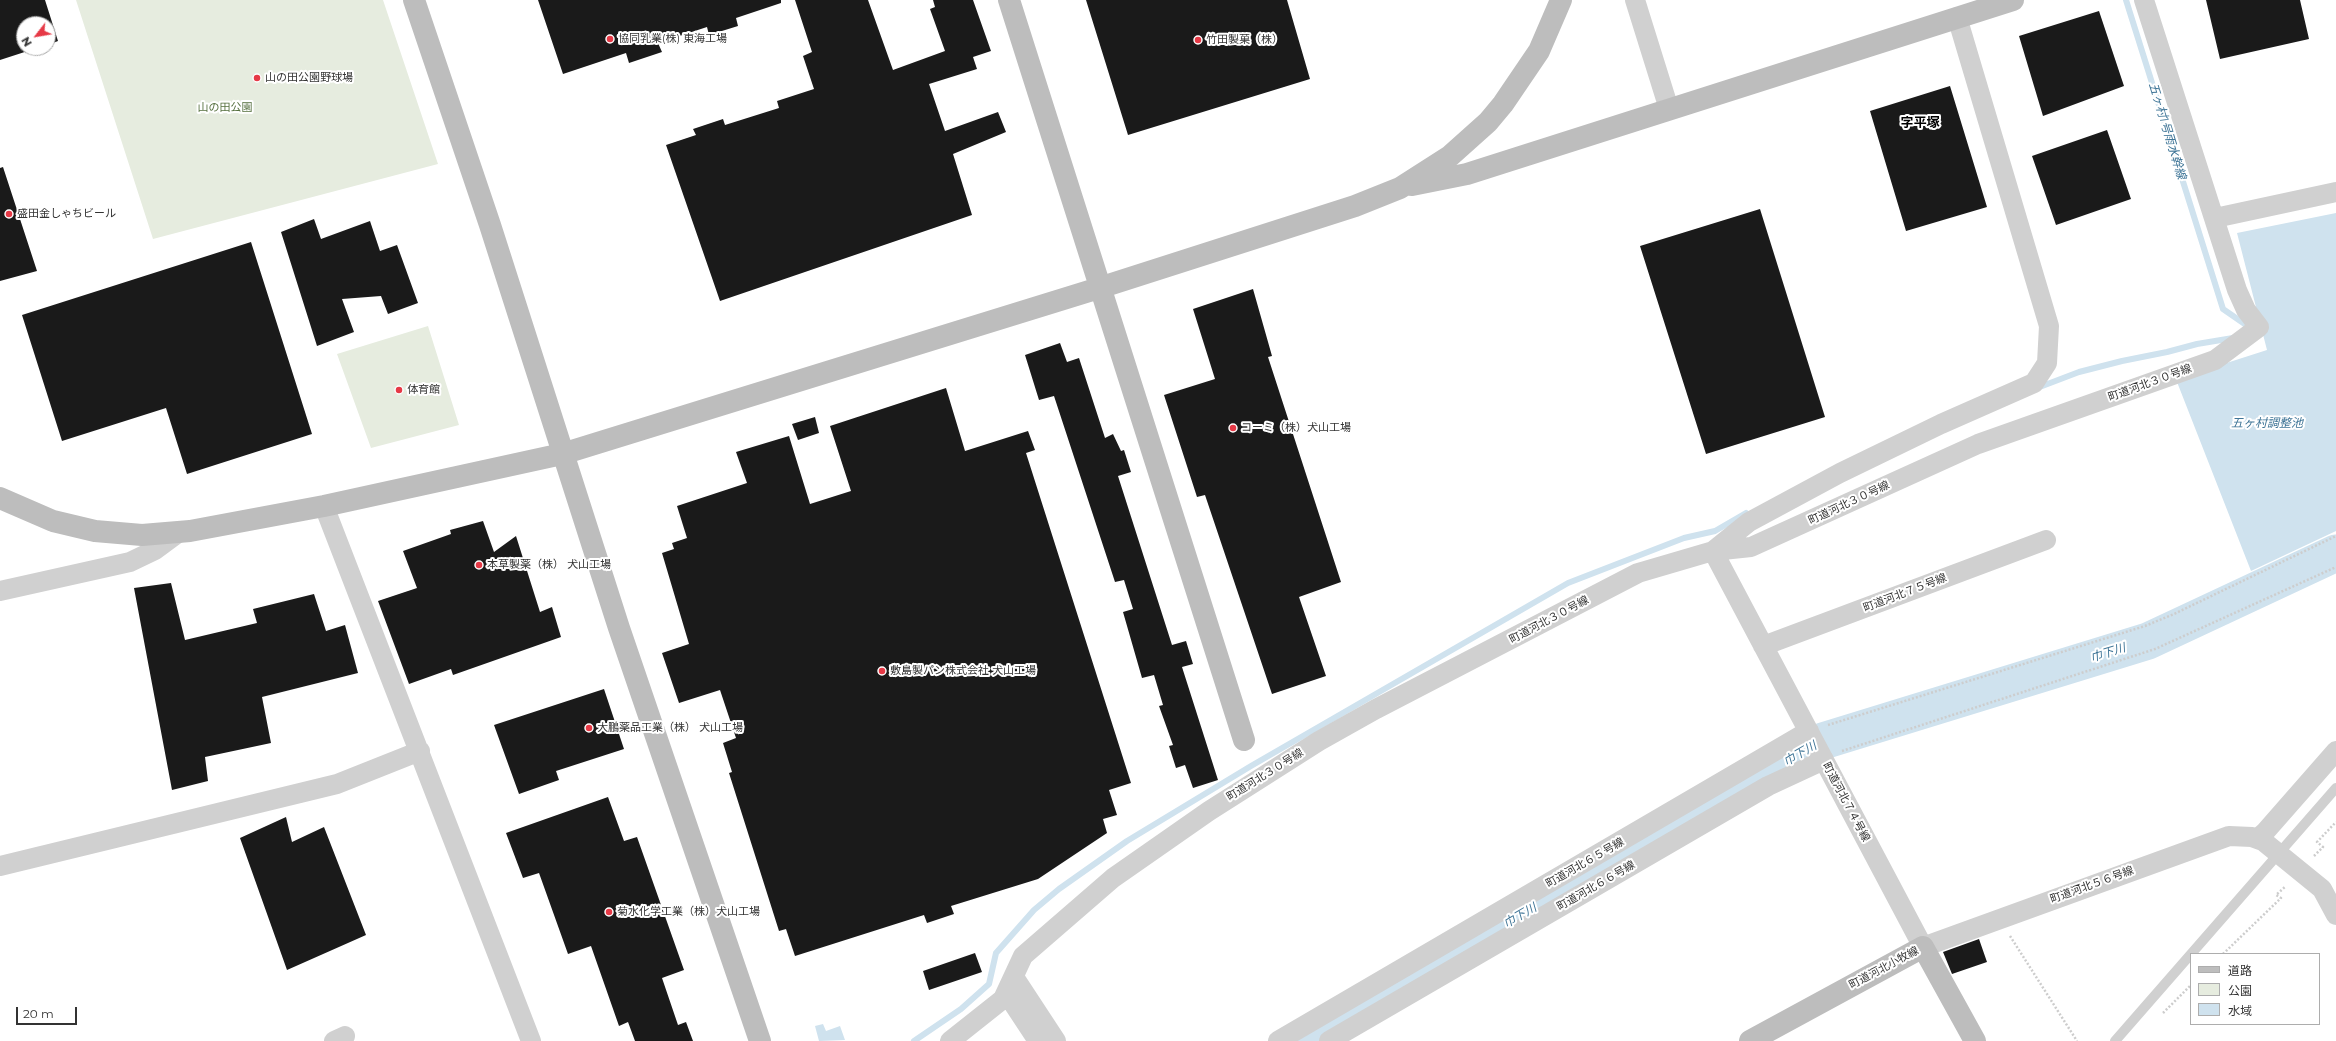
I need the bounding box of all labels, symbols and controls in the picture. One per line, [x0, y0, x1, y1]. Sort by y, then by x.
north arrow [16, 16, 56, 56]
place label: 協同乳業(株) 東海工場 [618, 32, 727, 46]
place label: 竹田製菓（株） [1206, 33, 1283, 47]
text: N [18, 34, 35, 49]
marker: 協同乳業(株) 東海工場 [605, 34, 615, 44]
marker: 竹田製菓（株） [1193, 35, 1203, 45]
place label: 山の田公園野球場 [265, 71, 353, 85]
marker: 山の田公園野球場 [252, 73, 262, 83]
water label: 五ヶ村1号雨水幹線 [2145, 81, 2189, 181]
park label: 山の田公園 [198, 101, 252, 115]
district label: 字平塚 [1901, 115, 1939, 131]
place label: 盛田金しゃちビール [17, 207, 116, 221]
marker: 盛田金しゃちビール [4, 209, 14, 219]
street label: 町道河北３０号線 [2106, 362, 2194, 404]
place label: 体育館 [407, 383, 440, 397]
marker: 体育館 [394, 385, 404, 395]
water label: 五ヶ村調整池 [2231, 416, 2303, 430]
place label: コーミ（株）犬山工場 [1241, 421, 1351, 435]
marker: コーミ（株）犬山工場 [1228, 423, 1238, 433]
street label: 町道河北３０号線 [1806, 478, 1892, 528]
place label: 本草製薬（株） 犬山工場 [487, 558, 611, 572]
marker: 本草製薬（株） 犬山工場 [474, 560, 484, 570]
street label: 町道河北７５号線 [1862, 571, 1948, 615]
street label: 町道河北３０号線 [1507, 594, 1591, 646]
water label: 巾下川 [2089, 641, 2127, 665]
place label: 敷島製パン株式会社 犬山工場 [890, 664, 1036, 678]
marker: 敷島製パン株式会社 犬山工場 [877, 666, 887, 676]
place label: 大鵬薬品工業（株） 犬山工場 [597, 721, 743, 735]
marker: 大鵬薬品工業（株） 犬山工場 [584, 723, 594, 733]
water label: 巾下川 [1781, 739, 1819, 769]
street label: 町道河北３０号線 [1224, 746, 1306, 804]
street label: 町道河北７４号線 [1820, 760, 1872, 844]
street label: 町道河北６５号線 [1544, 835, 1626, 891]
street label: 町道河北６６号線 [1555, 858, 1637, 914]
street label: 町道河北５６号線 [2048, 864, 2136, 906]
water label: 巾下川 [1501, 901, 1539, 931]
place label: 菊水化学工業（株）犬山工場 [617, 905, 760, 919]
marker: 菊水化学工業（株）犬山工場 [604, 907, 614, 917]
street label: 町道河北小牧線 [1847, 944, 1921, 992]
legend [2190, 953, 2320, 1025]
text: 道路 [2228, 963, 2252, 978]
text: 公園 [2228, 983, 2252, 998]
scale bar [18, 999, 79, 1025]
text: 水域 [2228, 1003, 2252, 1018]
text: 20 m [23, 1006, 54, 1021]

